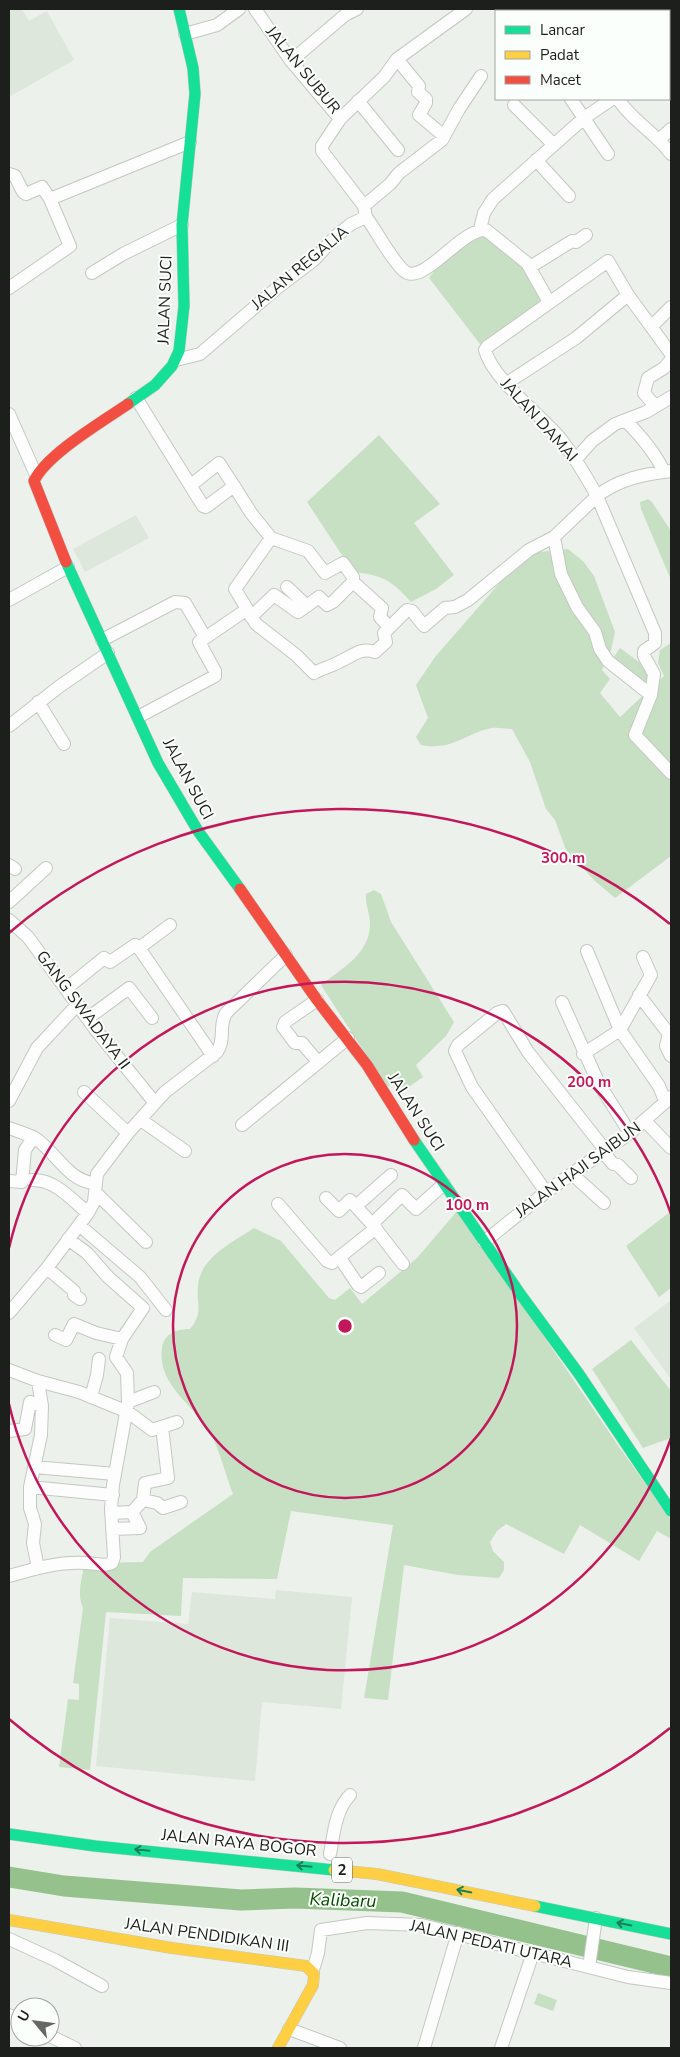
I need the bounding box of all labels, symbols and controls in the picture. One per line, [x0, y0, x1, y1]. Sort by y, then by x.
legend [495, 10, 670, 100]
text: Lancar [540, 20, 585, 40]
street label: JALAN SUBUR [260, 21, 346, 119]
text: Padat [540, 45, 580, 65]
text: Macet [540, 70, 582, 90]
street label: JALAN REGALIA [246, 221, 353, 316]
street label: JALAN SUCI [152, 255, 178, 346]
street label: JALAN DAMAI [495, 373, 583, 467]
street label: JALAN SUCI [157, 734, 219, 824]
text: 300 m [541, 848, 585, 868]
street label: GANG SWADAYA II [31, 946, 135, 1074]
street label: JALAN SUCI [382, 1068, 450, 1155]
text: 200 m [567, 1072, 611, 1092]
street label: JALAN HAJI SAIBUN [510, 1117, 645, 1224]
text: 100 m [445, 1195, 489, 1215]
centre of rings [336, 1317, 354, 1335]
street label: JALAN RAYA BOGOR [159, 1824, 318, 1862]
one-way arrow [135, 1845, 151, 1855]
road number: 2 [332, 1858, 352, 1882]
one-way arrow [296, 1861, 312, 1871]
one-way arrow [457, 1885, 473, 1895]
water label: Kalibaru [309, 1887, 377, 1913]
street label: JALAN PENDIDIKAN III [123, 1912, 290, 1957]
street label: JALAN PEDATI UTARA [407, 1914, 575, 1973]
one-way arrow [616, 1919, 632, 1928]
north arrow [10, 1997, 60, 2047]
text: U [13, 2007, 35, 2025]

